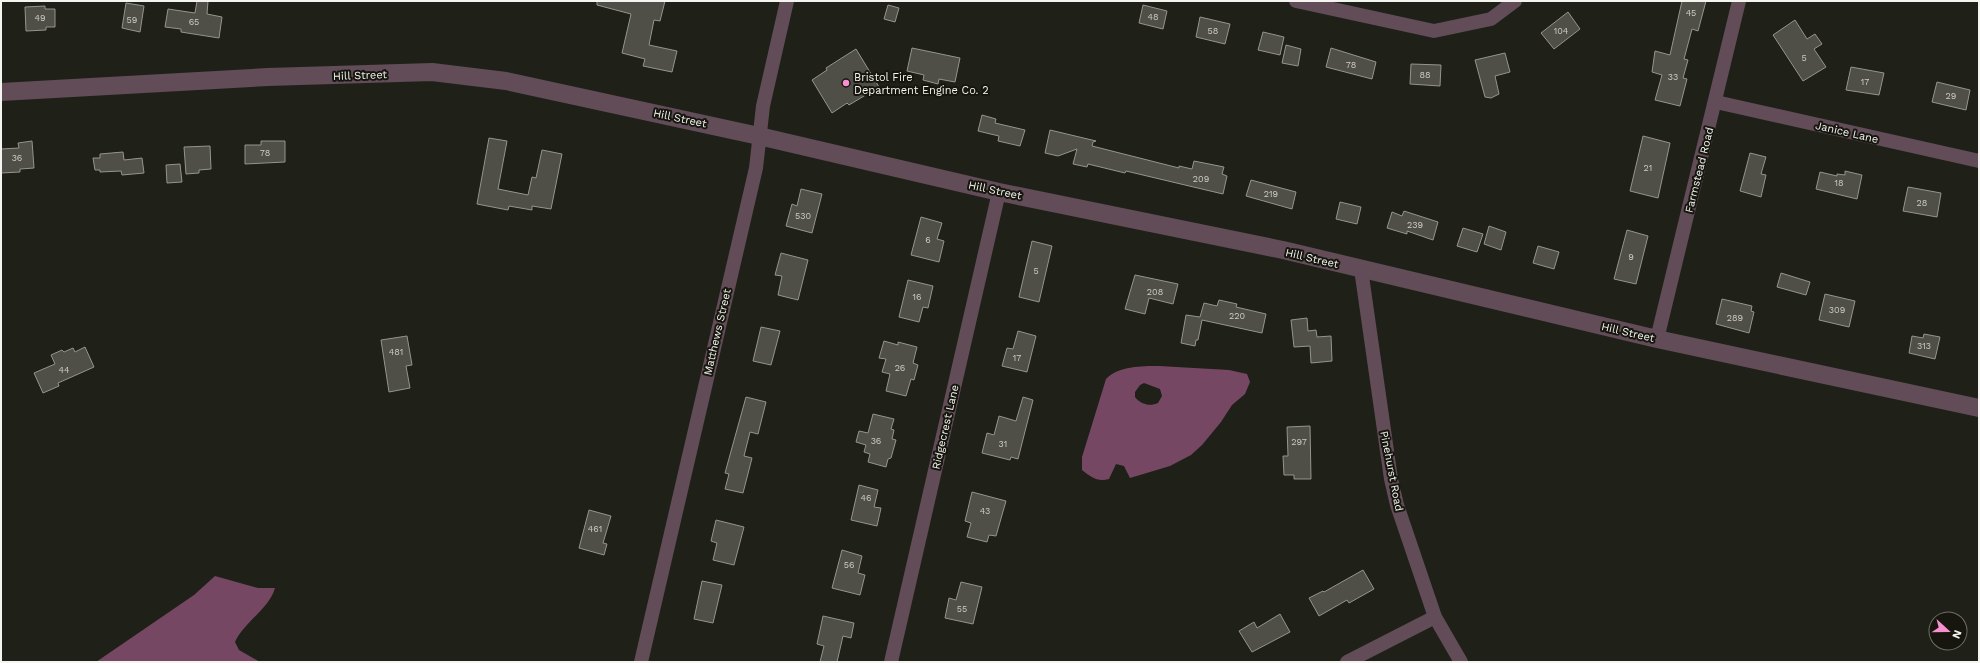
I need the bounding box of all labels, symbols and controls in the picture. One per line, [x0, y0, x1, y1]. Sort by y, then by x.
house number: 45 [1686, 8, 1696, 18]
house number: 48 [1147, 12, 1159, 22]
house number: 49 [34, 13, 46, 23]
house number: 59 [127, 15, 137, 25]
house number: 65 [189, 17, 199, 27]
house number: 58 [1208, 26, 1218, 36]
house number: 104 [1554, 26, 1569, 36]
house number: 5 [1801, 53, 1807, 63]
house number: 78 [1346, 60, 1356, 70]
street label: Hill Street [333, 68, 388, 83]
house number: 88 [1419, 70, 1431, 80]
place label: Bristol Fire Department Engine Co. 2 [854, 71, 989, 97]
house number: 33 [1668, 72, 1678, 82]
house number: 17 [1861, 77, 1869, 87]
marker: Bristol Fire Department Engine Co. 2 [841, 78, 851, 88]
house number: 29 [1946, 91, 1956, 101]
street label: Hill Street [652, 106, 708, 131]
street label: Janice Lane [1814, 119, 1880, 146]
street label: Farmstead Road [1683, 126, 1716, 214]
house number: 78 [260, 148, 270, 158]
house number: 36 [12, 153, 22, 163]
house number: 21 [1644, 163, 1652, 173]
house number: 209 [1193, 174, 1209, 184]
street label: Hill Street [967, 178, 1023, 203]
house number: 18 [1834, 178, 1844, 188]
house number: 219 [1264, 189, 1278, 199]
house number: 28 [1917, 198, 1927, 208]
house number: 530 [795, 211, 811, 221]
house number: 239 [1407, 220, 1423, 230]
house number: 6 [925, 235, 931, 245]
street label: Hill Street [1284, 246, 1340, 271]
house number: 9 [1628, 252, 1634, 262]
house number: 5 [1033, 266, 1039, 276]
street label: Matthews Street [701, 287, 734, 377]
house number: 208 [1147, 287, 1163, 297]
house number: 16 [913, 292, 921, 302]
house number: 309 [1829, 305, 1845, 315]
house number: 220 [1229, 311, 1245, 321]
house number: 289 [1727, 313, 1743, 323]
street label: Hill Street [1600, 320, 1656, 345]
house number: 313 [1917, 341, 1931, 351]
house number: 481 [389, 347, 403, 357]
house number: 17 [1013, 353, 1021, 363]
house number: 26 [895, 363, 905, 373]
house number: 44 [59, 365, 70, 375]
street label: Ridgecrest Lane [929, 384, 962, 471]
street label: Pinehurst Road [1377, 430, 1406, 512]
house number: 36 [871, 436, 881, 446]
house number: 297 [1291, 437, 1307, 447]
house number: 31 [999, 439, 1007, 449]
house number: 46 [861, 493, 871, 503]
house number: 43 [980, 506, 990, 516]
house number: 461 [588, 524, 602, 534]
house number: 56 [844, 560, 854, 570]
house number: 55 [957, 604, 967, 614]
north arrow [1928, 611, 1968, 651]
text: N [1949, 628, 1964, 641]

